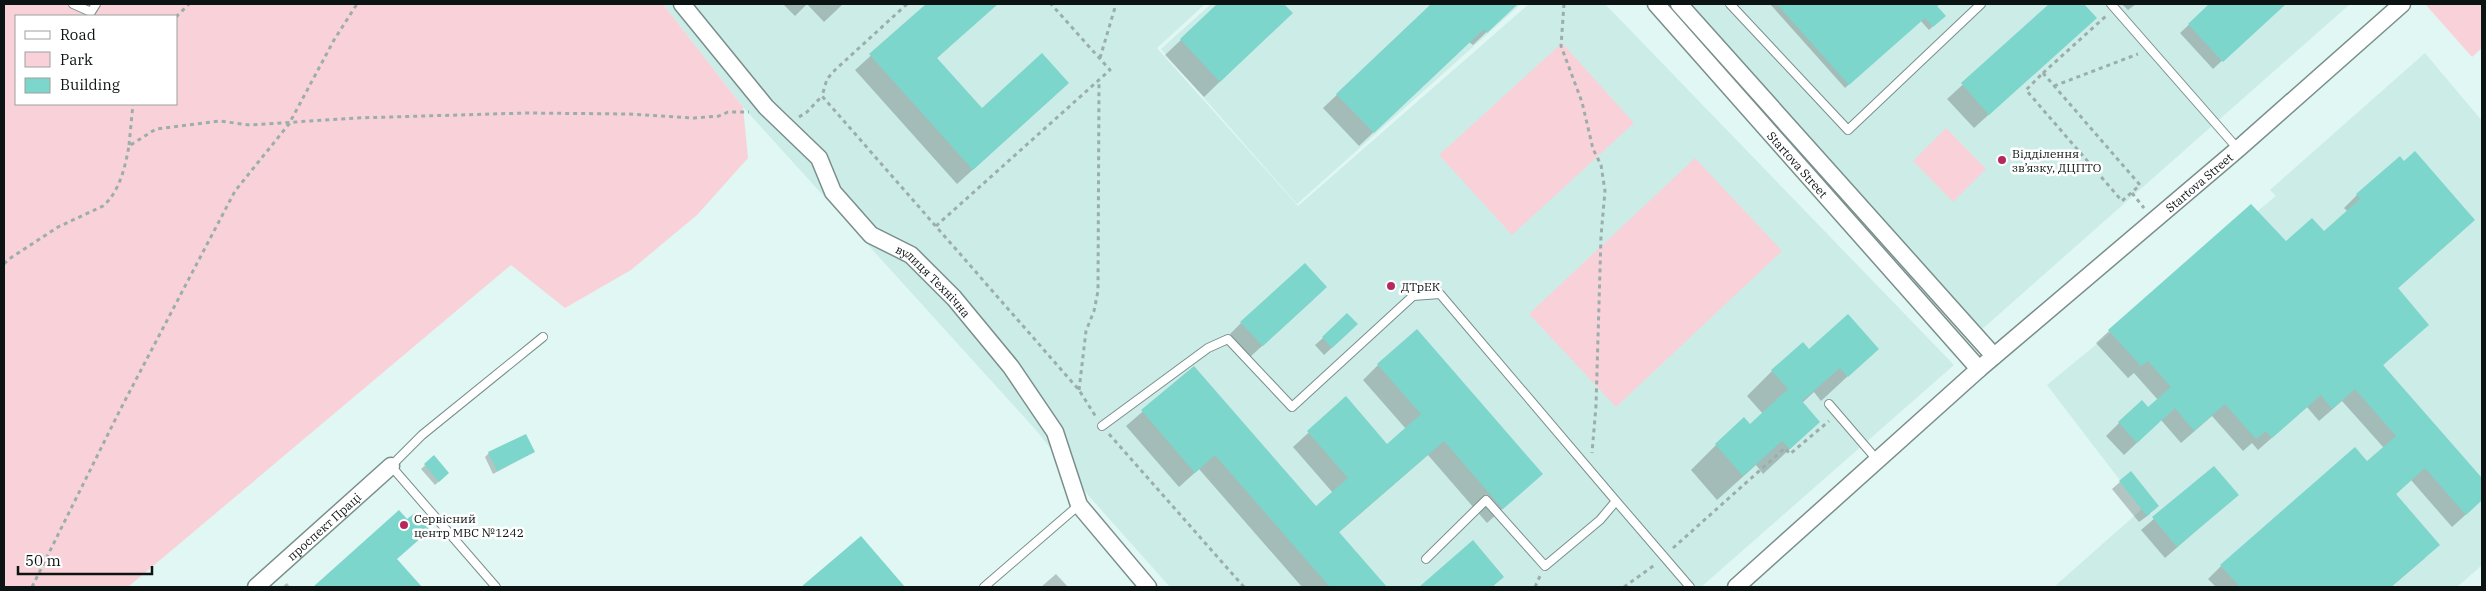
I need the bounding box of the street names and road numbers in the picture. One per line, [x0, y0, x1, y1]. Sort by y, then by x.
street label: Startova Street [1764, 128, 1831, 201]
street label: Startova Street [2162, 149, 2236, 215]
street label: вулиця Технічна [893, 241, 974, 320]
street label: проспект Праці [284, 489, 364, 563]

